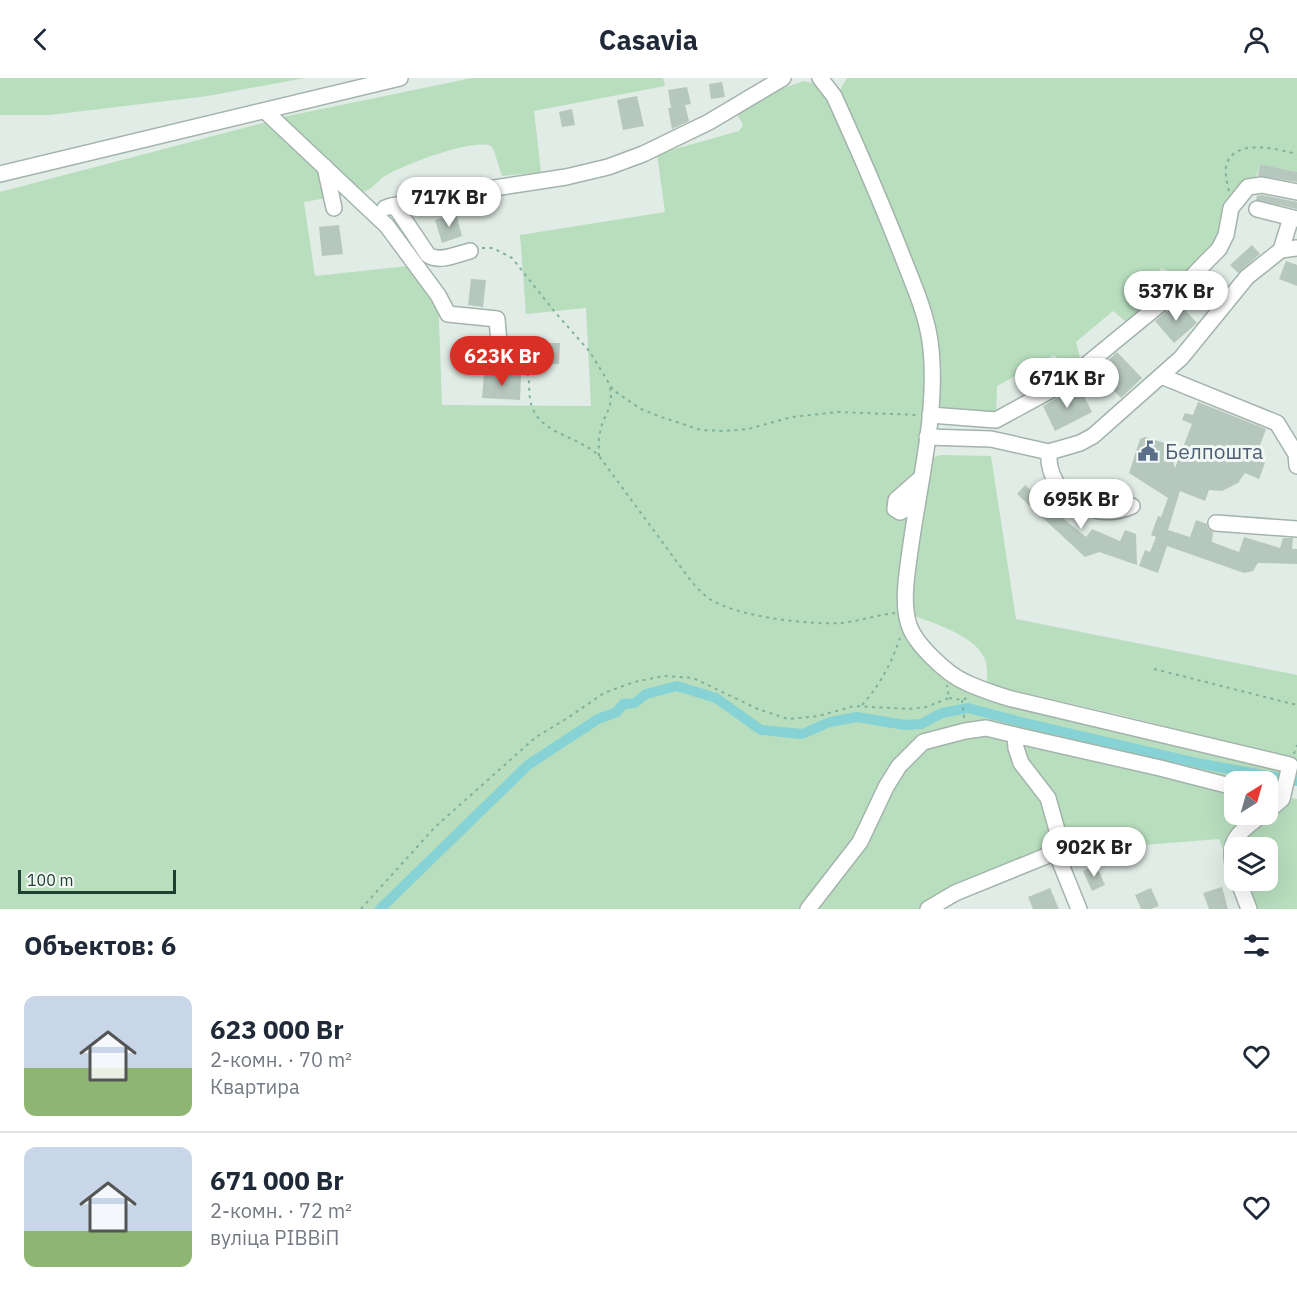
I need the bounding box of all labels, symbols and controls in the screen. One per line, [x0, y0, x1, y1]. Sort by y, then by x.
text: Casavia [599, 22, 698, 57]
icon: back [24, 23, 57, 56]
icon: person [1240, 23, 1273, 56]
pin: 717K Br [394, 177, 504, 228]
text: 717K Br [411, 183, 487, 210]
pin: 537K Br [1121, 271, 1231, 322]
text: 537K Br [1138, 277, 1214, 304]
pin: 623K Br [447, 336, 557, 387]
text: 623K Br [464, 342, 540, 369]
pin: 671K Br [1012, 358, 1122, 409]
text: 671K Br [1029, 364, 1105, 391]
place label: Белпошта [1165, 437, 1263, 465]
public building icon: Белпошта [1136, 439, 1160, 463]
pin: 695K Br [1026, 479, 1136, 530]
text: 695K Br [1043, 485, 1119, 512]
north arrow [1224, 771, 1278, 825]
map controls [1224, 771, 1278, 891]
pin: 902K Br [1039, 827, 1149, 878]
text: 902K Br [1056, 833, 1132, 860]
button: layers [1224, 837, 1278, 891]
scale bar [18, 867, 176, 894]
text: 100 m [27, 870, 74, 890]
text: Объектов: 6 [24, 928, 176, 962]
icon: filters [1240, 929, 1273, 962]
text: 623 000 Br [210, 1012, 344, 1046]
icon: home [72, 1020, 144, 1092]
icon: heart [1240, 1040, 1273, 1073]
text: 2-комн. · 70 m² [210, 1046, 352, 1073]
text: Квартира [210, 1073, 300, 1100]
text: 671 000 Br [210, 1163, 344, 1197]
icon: home [72, 1171, 144, 1243]
icon: heart [1240, 1191, 1273, 1224]
text: 2-комн. · 72 m² [210, 1197, 352, 1224]
text: вуліца РІВВіП [210, 1224, 339, 1251]

